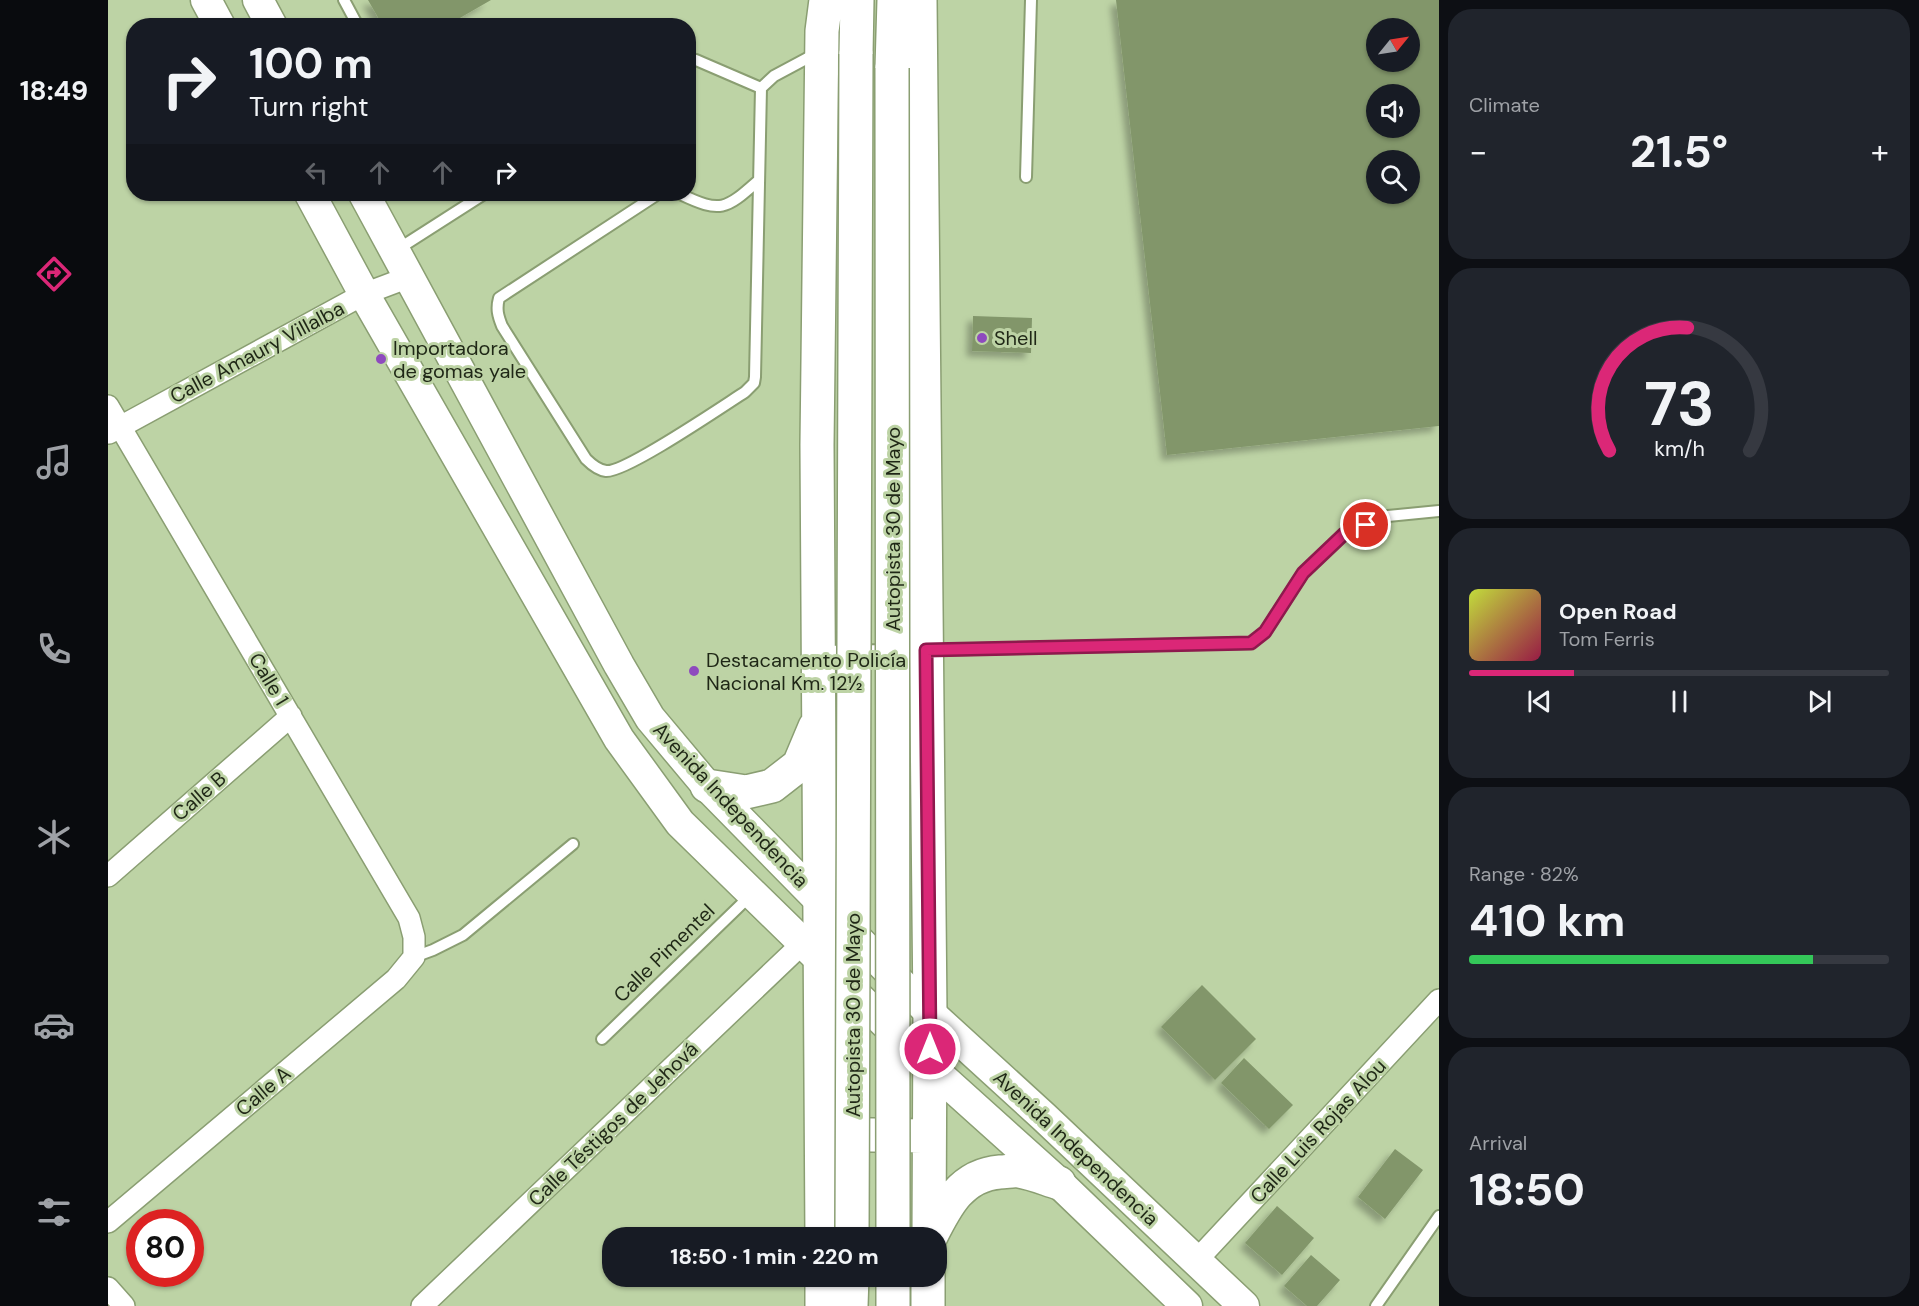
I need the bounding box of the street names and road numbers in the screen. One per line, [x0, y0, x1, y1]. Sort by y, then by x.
street label: Calle Amaury Villalba [165, 295, 349, 409]
street label: Autopista 30 de Mayo [880, 427, 906, 631]
street label: Calle 1 [243, 648, 295, 710]
street label: Avenida Independencia [648, 717, 814, 893]
street label: Calle B [167, 766, 231, 826]
street label: Calle Pimentel [608, 898, 720, 1008]
street label: Autopista 30 de Mayo [840, 913, 866, 1117]
street label: Calle Téstigos de Jehová [523, 1036, 703, 1212]
street label: Calle Luis Rojas Alou [1244, 1053, 1392, 1209]
street label: Calle A [230, 1060, 296, 1122]
street label: Avenida Independencia [988, 1065, 1164, 1231]

